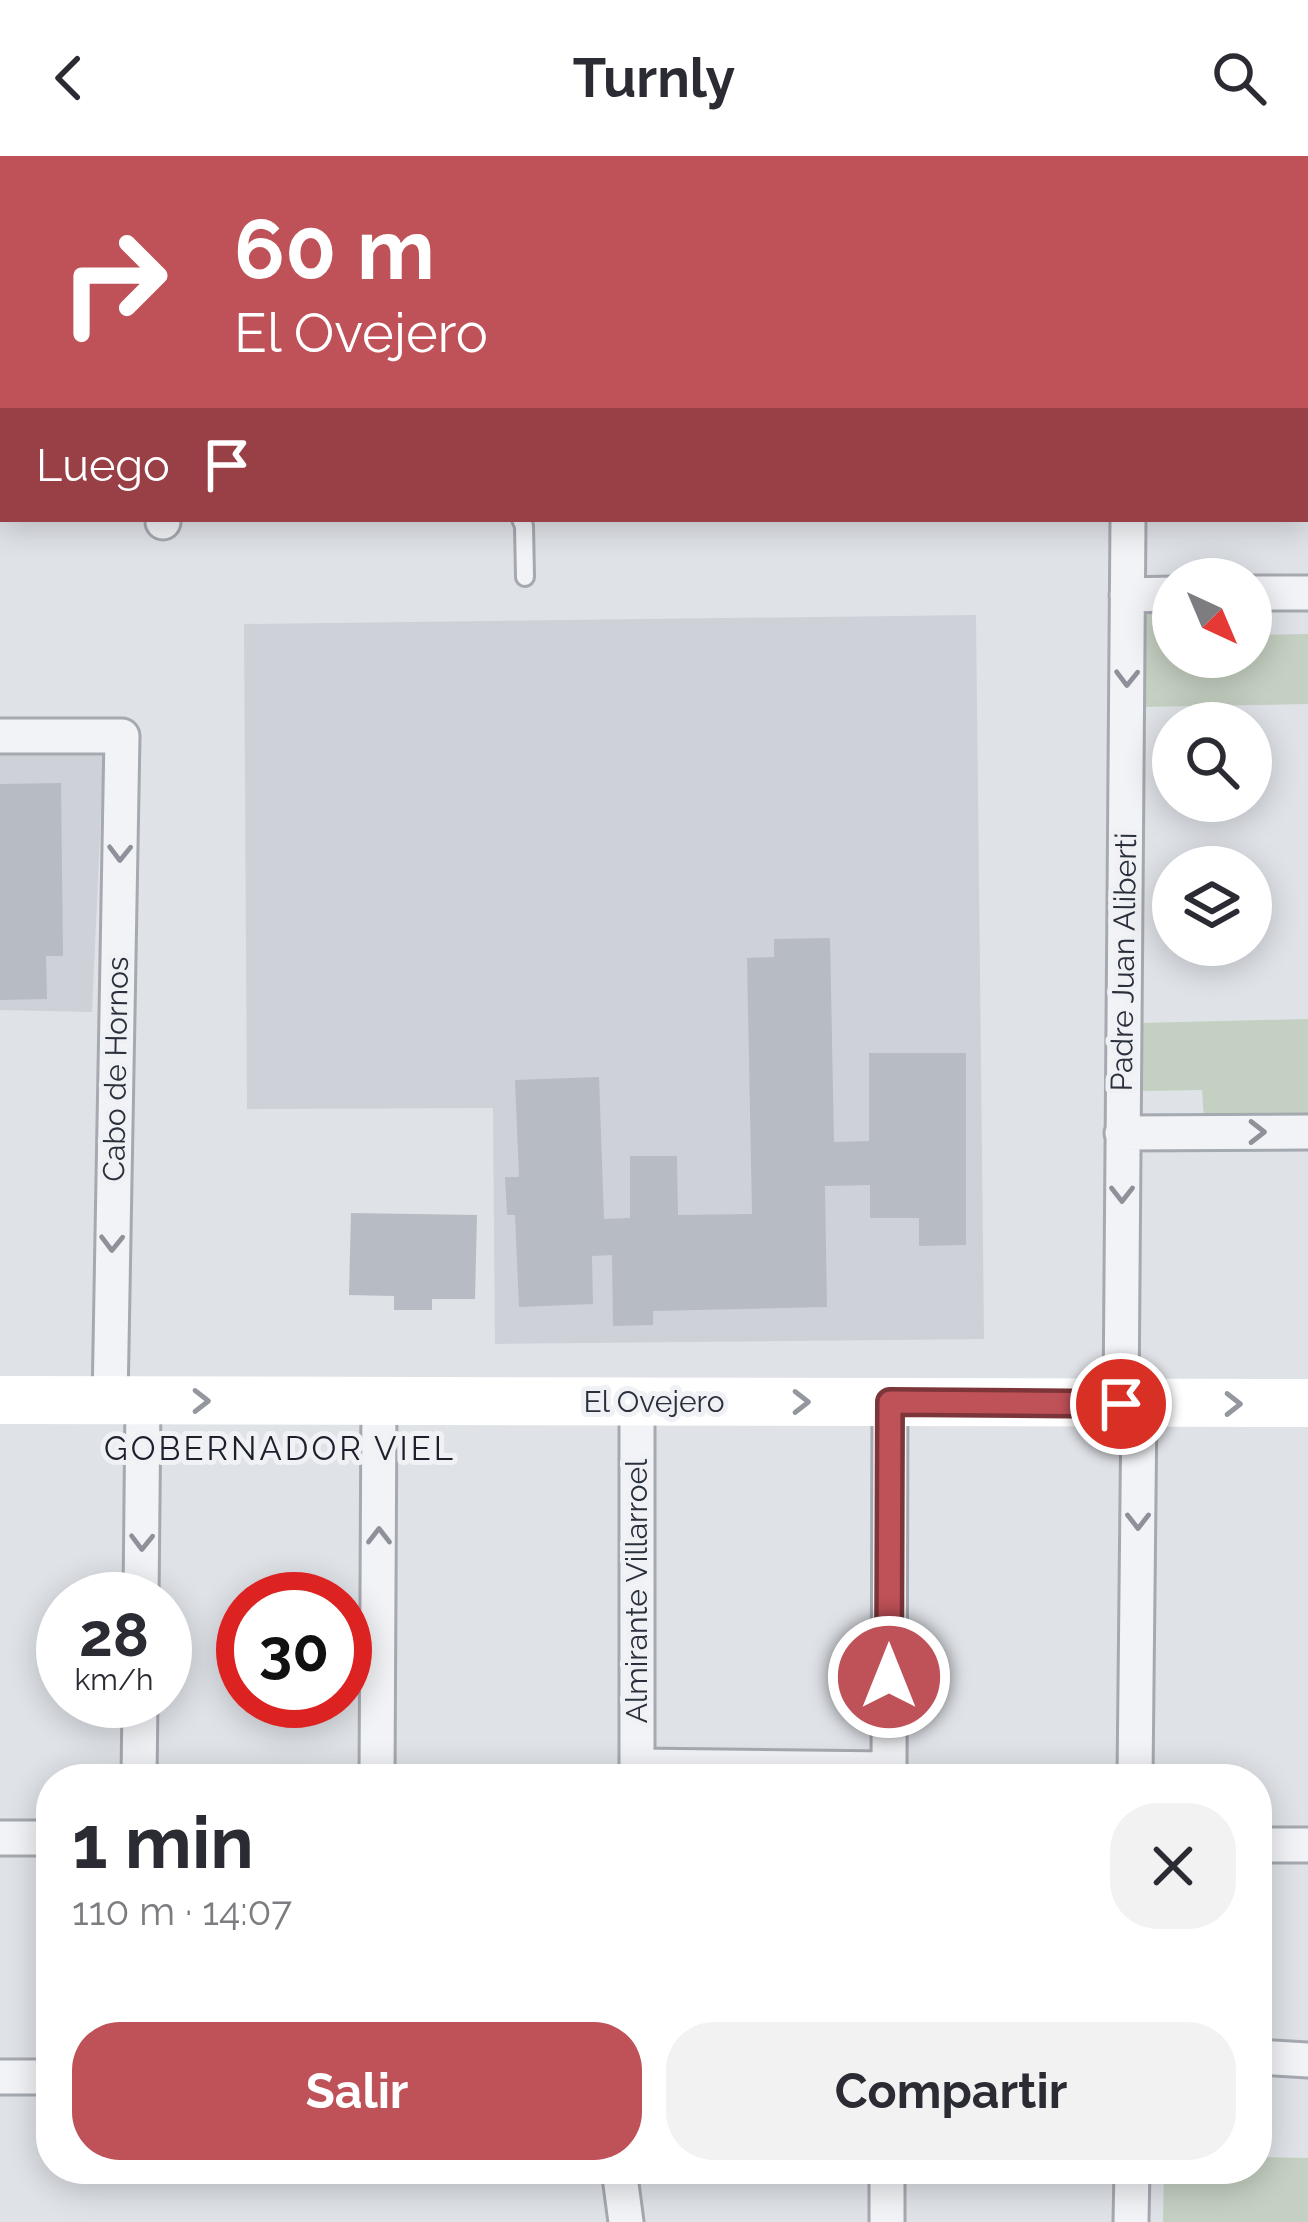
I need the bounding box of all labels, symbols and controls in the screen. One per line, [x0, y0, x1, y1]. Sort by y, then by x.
icon: back [36, 45, 102, 111]
icon: search [1206, 45, 1272, 111]
text: Turnly [573, 46, 735, 110]
text: 60 m [234, 200, 435, 299]
icon: right [36, 204, 192, 360]
text: El Ovejero [234, 301, 488, 365]
icon: arrive [194, 432, 260, 498]
text: Luego [36, 439, 170, 492]
north arrow [1152, 558, 1272, 678]
map controls [1152, 558, 1272, 966]
one-way arrow [1114, 669, 1140, 688]
button: search [1152, 702, 1272, 822]
street label: Padre Juan Aliberti [1104, 832, 1143, 1092]
one-way arrow [107, 844, 133, 863]
button: layers [1152, 846, 1272, 966]
street label: Cabo de Hornos [96, 956, 135, 1182]
one-way arrow [1249, 1119, 1267, 1145]
one-way arrow [1109, 1186, 1135, 1204]
one-way arrow [100, 1234, 126, 1253]
pin [1070, 1353, 1172, 1455]
icon: arrive [1088, 1371, 1154, 1437]
street label: El Ovejero [583, 1384, 725, 1419]
one-way arrow [193, 1388, 211, 1414]
one-way arrow [793, 1389, 811, 1415]
one-way arrow [1225, 1391, 1243, 1417]
district label: GOBERNADOR VIEL [104, 1429, 456, 1468]
street label: Almirante Villarroel [619, 1458, 654, 1723]
one-way arrow [1125, 1513, 1151, 1531]
one-way arrow [365, 1526, 391, 1545]
one-way arrow [129, 1533, 155, 1552]
speed limit sign: 30 [216, 1572, 372, 1728]
text: 28 [79, 1600, 149, 1670]
position arrow [826, 1614, 952, 1740]
text: km/h [74, 1662, 154, 1697]
text: 1 min [72, 1800, 254, 1885]
button: close [1110, 1803, 1236, 1929]
text: 110 m · 14:07 [72, 1888, 292, 1934]
button: Salir [72, 2022, 642, 2160]
button: Compartir [666, 2022, 1236, 2160]

